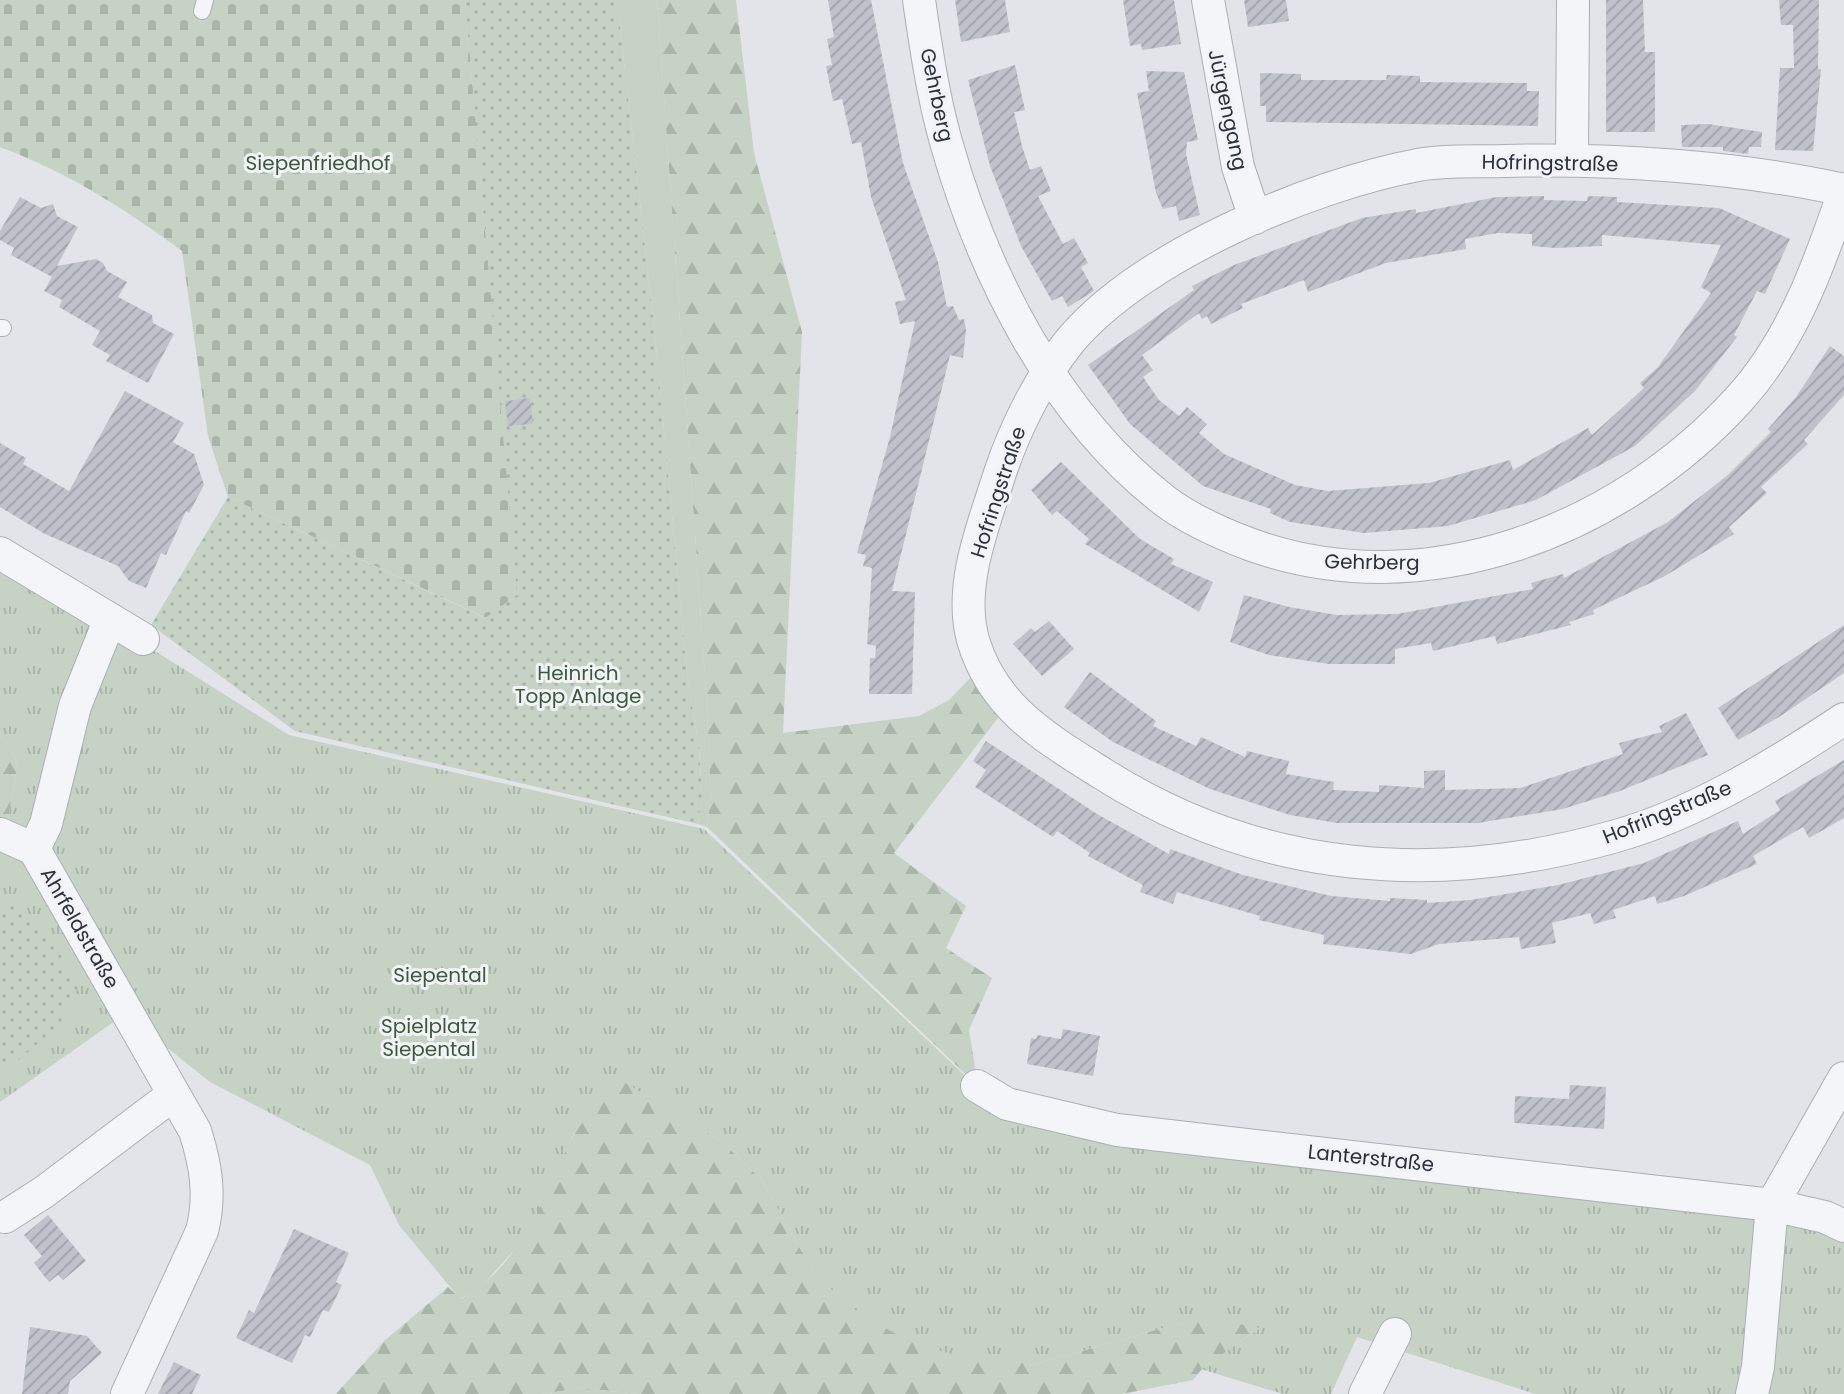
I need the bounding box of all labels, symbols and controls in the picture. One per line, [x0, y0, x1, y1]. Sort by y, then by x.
street label: Gehrberg [913, 46, 961, 144]
street label: Jürgengang [1202, 47, 1254, 173]
street label: Hofringstraße [1481, 148, 1619, 178]
park label: Siepenfriedhof [246, 149, 390, 177]
street label: Hofringstraße [964, 423, 1032, 561]
street label: Gehrberg [1324, 547, 1420, 577]
park label: Heinrich Topp Anlage [515, 659, 641, 710]
street label: Hofringstraße [1598, 773, 1736, 851]
street label: Ahrfeldstraße [34, 862, 126, 994]
park label: Siepental [393, 961, 487, 989]
park label: Spielplatz Siepental [381, 1012, 477, 1063]
street label: Lanterstraße [1306, 1137, 1436, 1179]

